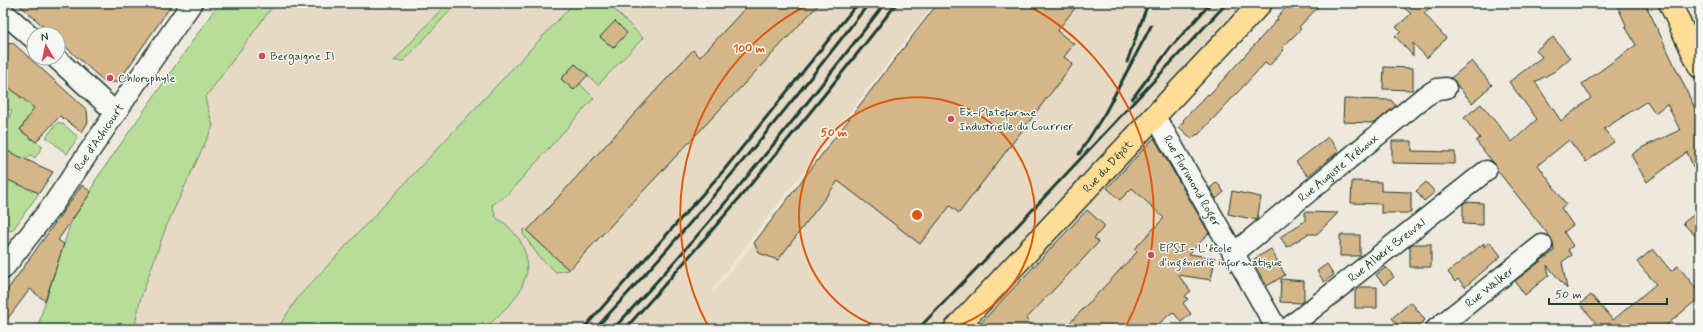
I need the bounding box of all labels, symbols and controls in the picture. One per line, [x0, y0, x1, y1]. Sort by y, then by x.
north arrow [26, 26, 66, 66]
text: N [40, 30, 49, 45]
text: 100 m [733, 41, 766, 57]
place label: Bergaigne II [270, 49, 335, 65]
marker: Bergaigne II [257, 51, 267, 61]
place label: Chlorophyle [118, 71, 176, 87]
marker: Chlorophyle [105, 73, 115, 83]
street label: Rue d'Achicourt [71, 101, 129, 175]
place label: Ex-Plateforme Industrielle du Courrier [959, 105, 1073, 135]
marker: Ex-Plateforme Industrielle du Courrier [946, 114, 956, 124]
text: 50 m [821, 125, 848, 141]
street label: Rue Auguste Tréhoux [1295, 130, 1382, 206]
street label: Rue Florimond Roger [1159, 133, 1224, 230]
street label: Rue du Dépôt [1080, 137, 1137, 197]
centre of rings [910, 208, 924, 222]
street label: Rue Albert Breuval [1345, 215, 1429, 286]
place label: EPSI - L'école d'ingénierie informatique [1159, 241, 1282, 272]
marker: EPSI - L'école d'ingénierie informatique [1146, 250, 1156, 260]
street label: Rue Walker [1462, 263, 1518, 312]
scale bar [1549, 280, 1667, 306]
text: 50 m [1555, 287, 1582, 303]

